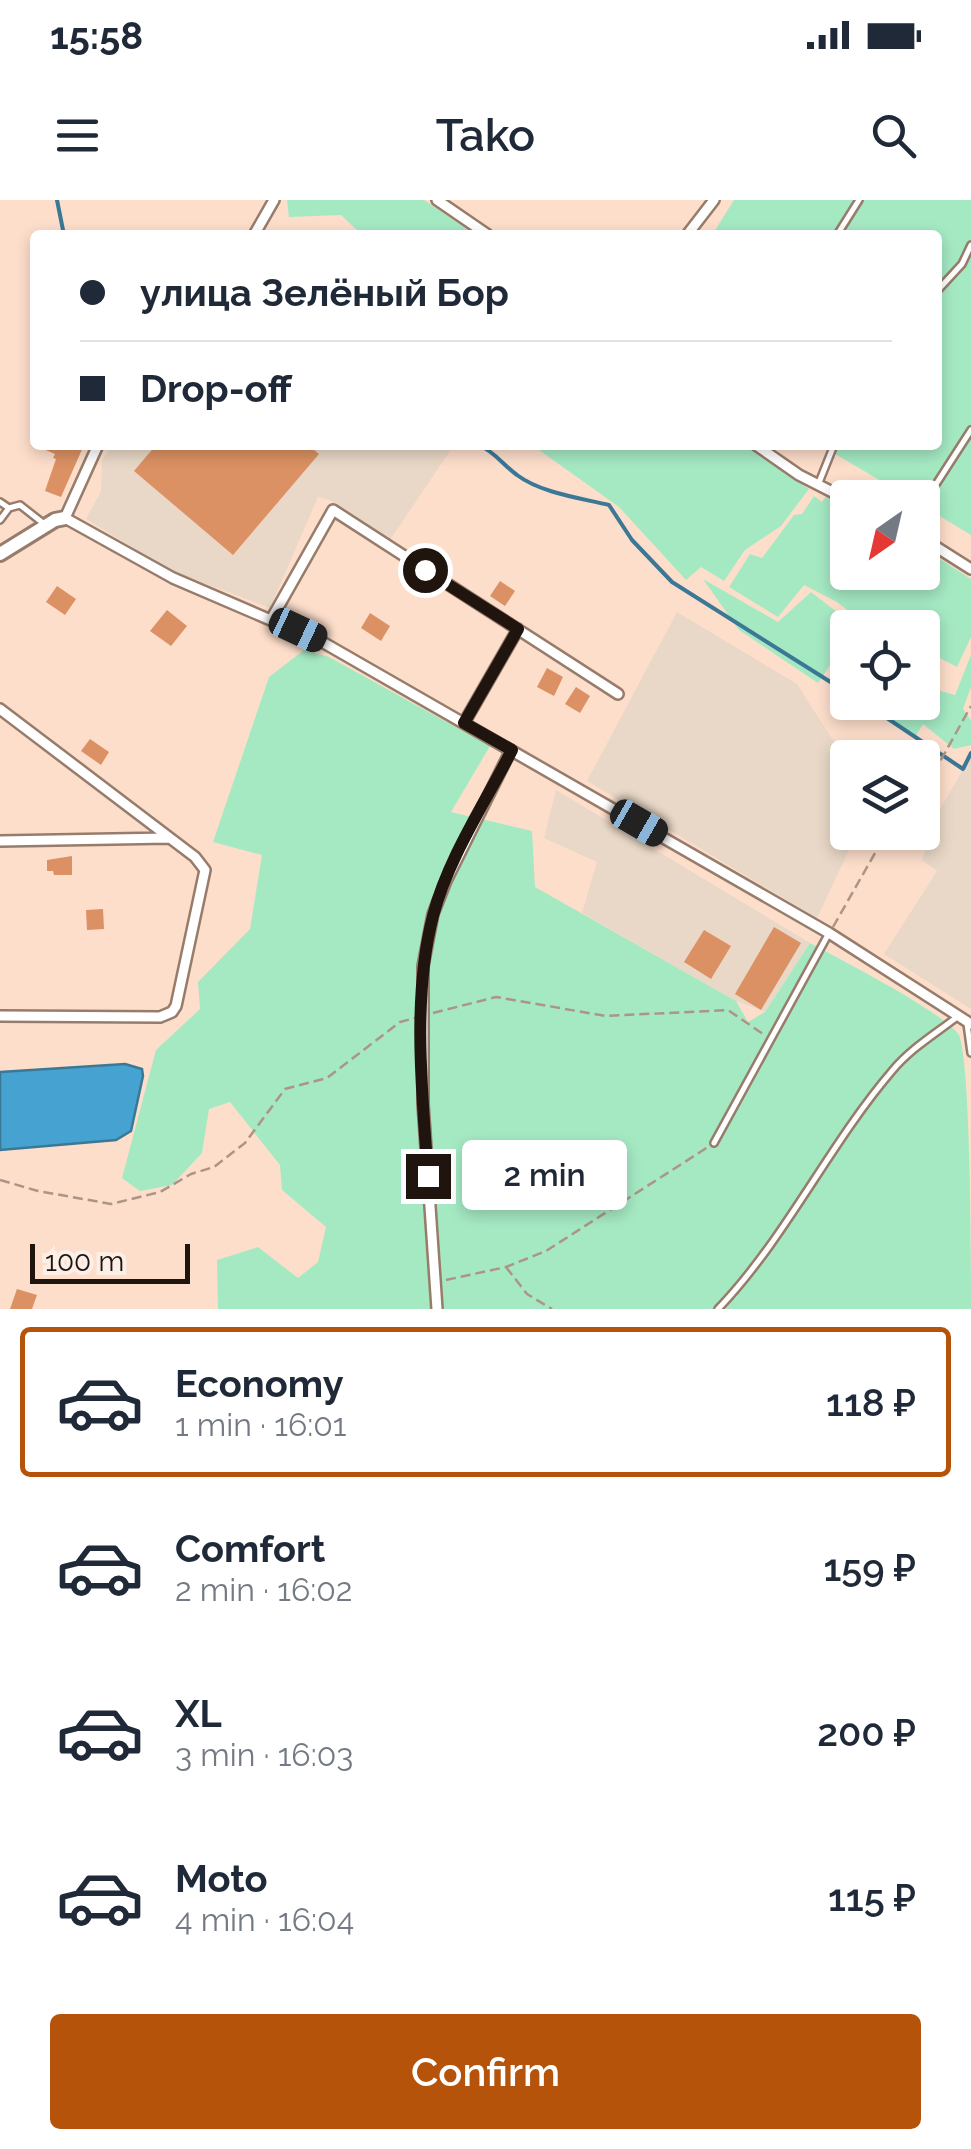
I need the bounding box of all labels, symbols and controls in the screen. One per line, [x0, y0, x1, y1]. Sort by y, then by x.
text: 15:58 [50, 13, 143, 58]
icon: menu [50, 108, 105, 163]
icon: search [866, 108, 921, 163]
text: Tako [436, 109, 535, 162]
text: улица Зелёный Бор [140, 270, 509, 315]
text: Drop-off [140, 366, 292, 411]
north arrow [830, 480, 940, 590]
map controls [830, 480, 940, 850]
route start [403, 548, 448, 593]
car [264, 604, 332, 656]
button: locate [830, 610, 940, 720]
button: layers [830, 740, 940, 850]
car [606, 795, 672, 851]
callout: 2 min [463, 1141, 628, 1211]
route end [406, 1154, 451, 1199]
text: 2 min [504, 1156, 585, 1193]
scale bar [30, 1239, 190, 1284]
text: 100 m [45, 1245, 124, 1278]
icon: car [55, 1357, 145, 1447]
text: Economy [175, 1361, 344, 1406]
text: 118 ₽ [826, 1380, 916, 1425]
text: 1 min · 16:01 [175, 1406, 347, 1443]
icon: car [55, 1522, 145, 1612]
text: Comfort [175, 1526, 325, 1571]
text: 159 ₽ [823, 1545, 916, 1590]
text: 2 min · 16:02 [175, 1571, 353, 1608]
icon: car [55, 1687, 145, 1777]
text: XL [175, 1691, 222, 1736]
text: 200 ₽ [817, 1710, 916, 1755]
text: 3 min · 16:03 [175, 1736, 353, 1773]
icon: car [55, 1852, 145, 1942]
text: Moto [175, 1856, 268, 1901]
text: 115 ₽ [828, 1875, 916, 1920]
text: 4 min · 16:04 [175, 1901, 354, 1938]
button: Confirm [50, 2014, 921, 2129]

